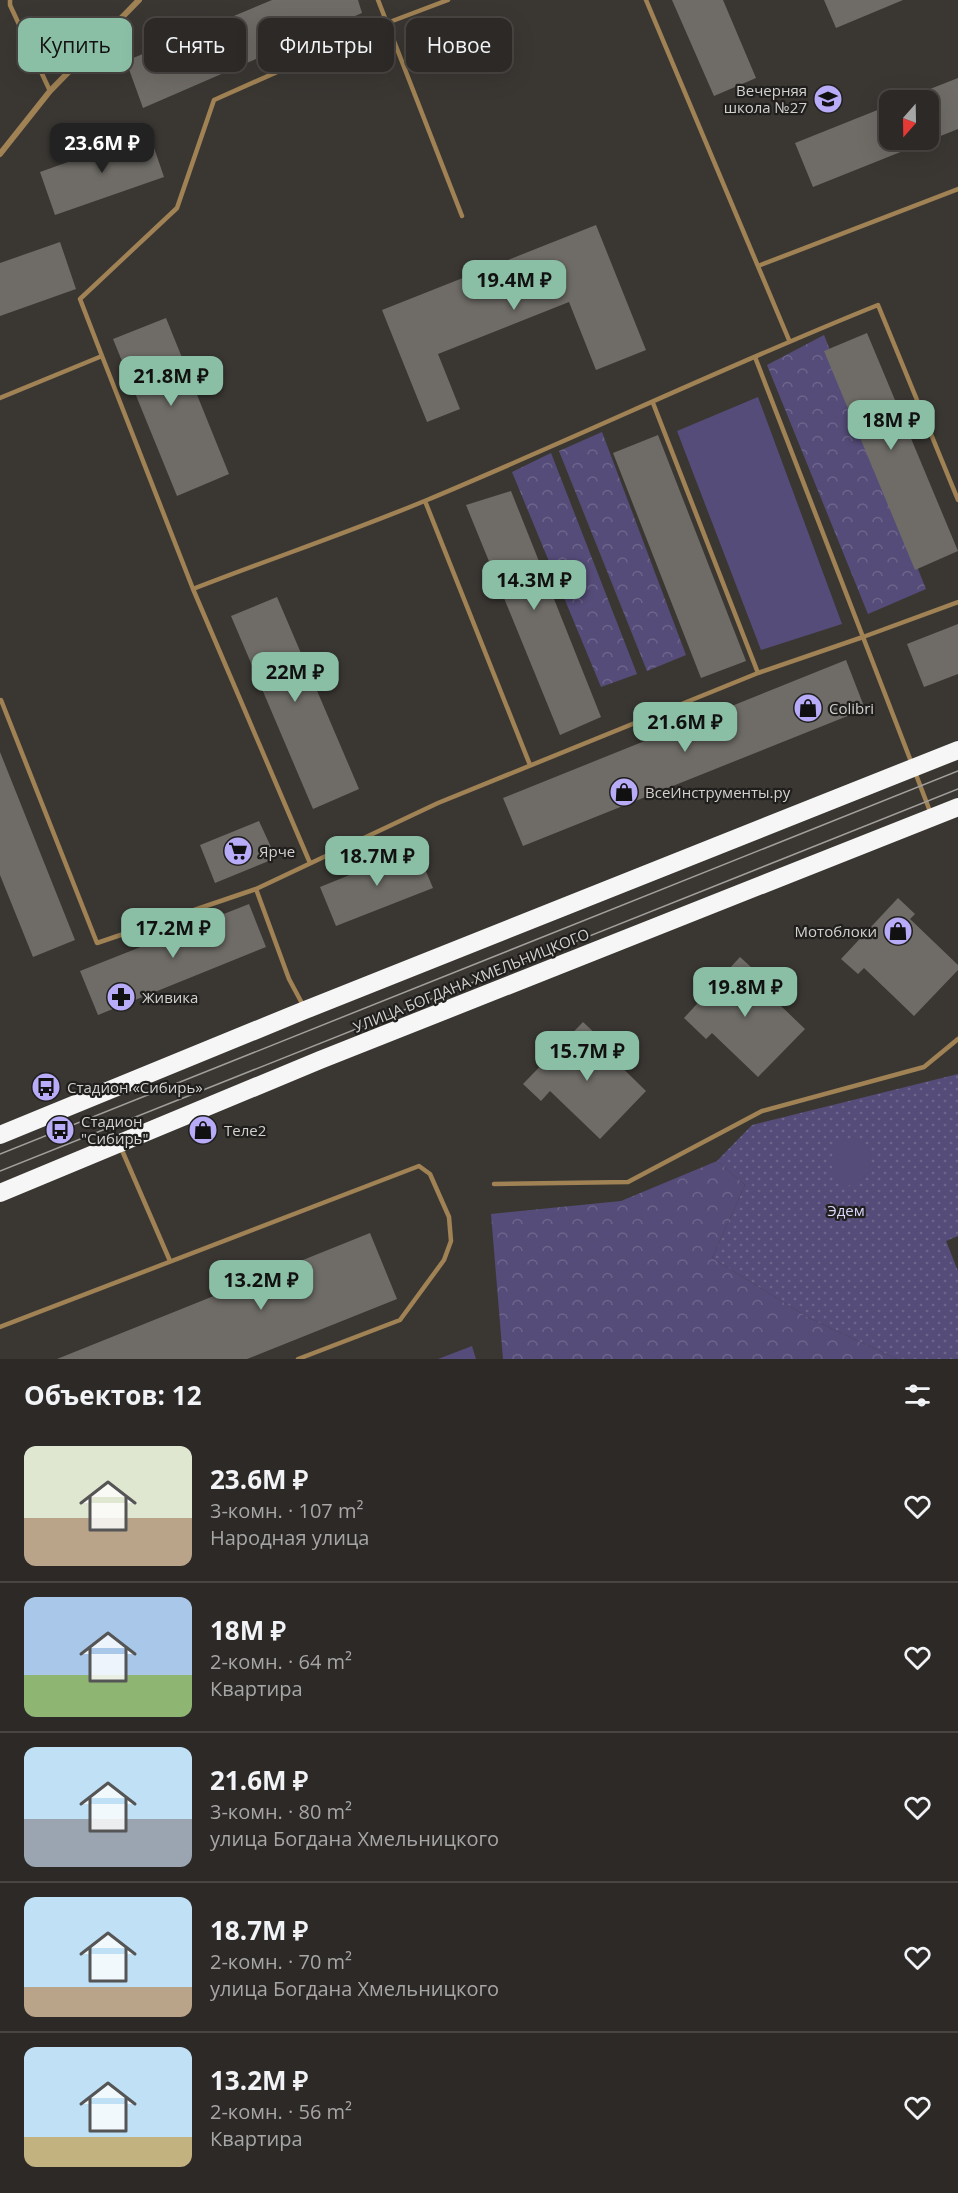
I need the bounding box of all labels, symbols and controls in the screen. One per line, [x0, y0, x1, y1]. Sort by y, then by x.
chip: Купить [18, 18, 132, 72]
chip: Снять [144, 18, 246, 72]
chip: Фильтры [258, 18, 394, 72]
chip: Новое [406, 18, 512, 72]
place label: Вечерняя школа №27 [724, 80, 807, 117]
school or university icon: Вечерняя школа №27 [812, 83, 844, 115]
north arrow [879, 90, 939, 150]
map controls [879, 90, 939, 150]
pin: 23.6M ₽ [47, 123, 157, 174]
text: 23.6M ₽ [64, 129, 140, 156]
pin: 19.4M ₽ [459, 260, 569, 311]
text: 19.4M ₽ [476, 266, 552, 293]
pin: 21.8M ₽ [116, 356, 226, 407]
text: 21.8M ₽ [133, 362, 209, 389]
pin: 18M ₽ [849, 400, 933, 451]
text: 18M ₽ [862, 406, 920, 433]
pin: 14.3M ₽ [479, 560, 589, 611]
text: 14.3M ₽ [496, 566, 572, 593]
pin: 22M ₽ [253, 652, 337, 703]
text: 22M ₽ [266, 658, 324, 685]
shop icon: Colibri [792, 692, 824, 724]
place label: Colibri [829, 698, 874, 718]
pin: 21.6M ₽ [630, 702, 740, 753]
text: 21.6M ₽ [647, 708, 723, 735]
shop icon: ВсеИнструменты.ру [608, 776, 640, 808]
place label: ВсеИнструменты.ру [645, 782, 791, 802]
supermarket icon: Ярче [222, 835, 254, 867]
pin: 18.7M ₽ [322, 836, 432, 887]
place label: Ярче [259, 841, 295, 861]
text: 18.7M ₽ [339, 842, 415, 869]
pin: 17.2M ₽ [118, 908, 228, 959]
text: 17.2M ₽ [135, 914, 211, 941]
shop icon: Мотоблоки [882, 915, 914, 947]
place label: Мотоблоки [795, 921, 877, 941]
street label: УЛИЦА БОГДАНА ХМЕЛЬНИЦКОГО [350, 923, 592, 1037]
pin: 19.8M ₽ [690, 967, 800, 1018]
text: 19.8M ₽ [707, 973, 783, 1000]
pharmacy icon: Живика [105, 981, 137, 1013]
place label: Живика [142, 987, 198, 1007]
pin: 15.7M ₽ [532, 1031, 642, 1082]
text: 15.7M ₽ [549, 1037, 625, 1064]
bus stop icon: Стадион «Сибирь» [30, 1071, 62, 1103]
place label: Стадион «Сибирь» [67, 1077, 203, 1097]
place label: Стадион "Сибирь" [81, 1111, 148, 1148]
bus stop icon: Стадион "Сибирь" [44, 1114, 76, 1146]
shop icon: Теле2 [187, 1114, 219, 1146]
place label: Теле2 [224, 1120, 266, 1140]
park label: Эдем [827, 1200, 865, 1220]
pin: 13.2M ₽ [206, 1260, 316, 1311]
text: 13.2M ₽ [223, 1266, 299, 1293]
text: Объектов: 12 [24, 1377, 202, 1413]
icon: filters [901, 1379, 934, 1412]
text: 23.6M ₽ [210, 1461, 308, 1497]
icon: home [72, 1470, 144, 1542]
icon: heart [901, 1490, 934, 1523]
text: 3-комн. · 107 m² [210, 1497, 363, 1524]
text: Народная улица [210, 1524, 369, 1551]
text: 18M ₽ [210, 1612, 286, 1648]
icon: home [72, 1621, 144, 1693]
icon: heart [901, 1641, 934, 1674]
text: 2-комн. · 64 m² [210, 1648, 352, 1675]
text: Квартира [210, 1675, 303, 1702]
text: 21.6M ₽ [210, 1762, 308, 1798]
icon: home [72, 1771, 144, 1843]
icon: heart [901, 1791, 934, 1824]
text: 3-комн. · 80 m² [210, 1798, 352, 1825]
text: улица Богдана Хмельницкого [210, 1825, 499, 1852]
text: 18.7M ₽ [210, 1912, 308, 1948]
icon: home [72, 1921, 144, 1993]
icon: heart [901, 1941, 934, 1974]
text: 2-комн. · 70 m² [210, 1948, 352, 1975]
text: улица Богдана Хмельницкого [210, 1975, 499, 2002]
text: 13.2M ₽ [210, 2062, 308, 2098]
icon: home [72, 2071, 144, 2143]
icon: heart [901, 2091, 934, 2124]
text: 2-комн. · 56 m² [210, 2098, 352, 2125]
text: Квартира [210, 2125, 303, 2152]

